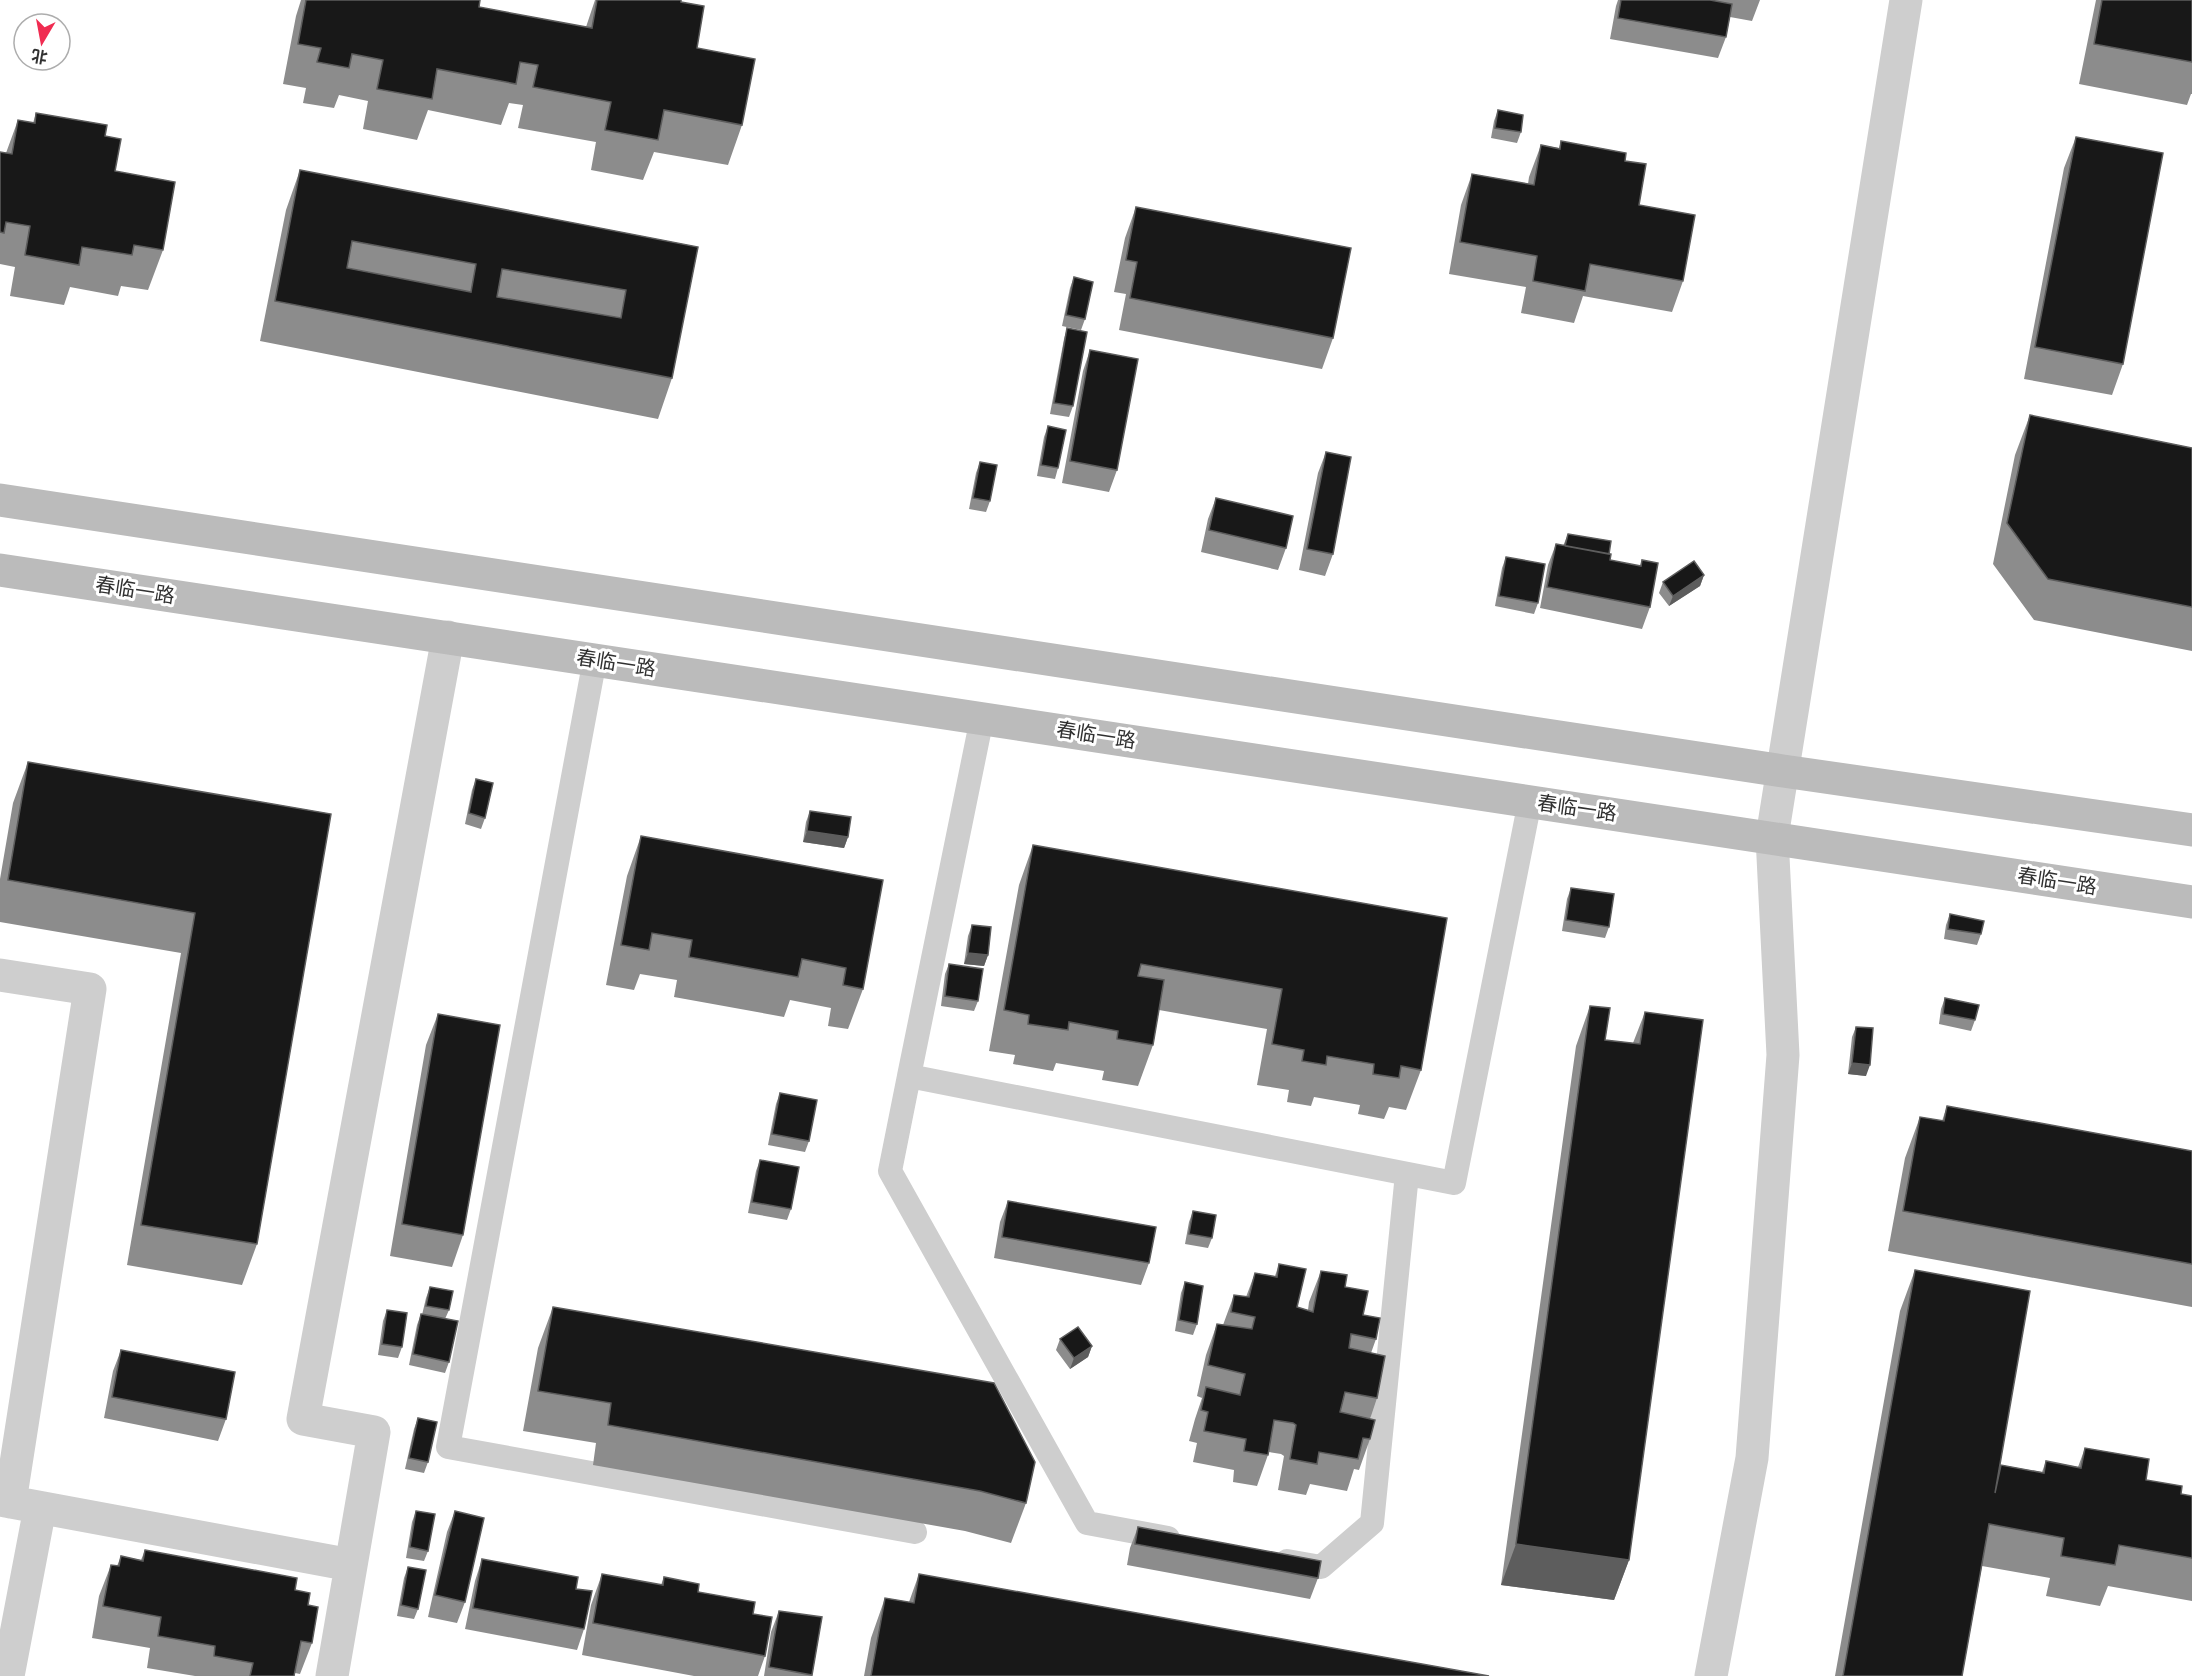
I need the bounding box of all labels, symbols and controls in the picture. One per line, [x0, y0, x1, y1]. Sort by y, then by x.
north arrow [12, 12, 72, 72]
text: 北 [30, 45, 49, 68]
street label: 春临一路 [93, 571, 177, 609]
street label: 春临一路 [574, 644, 658, 682]
street label: 春临一路 [1054, 716, 1138, 754]
street label: 春临一路 [1536, 790, 1618, 826]
street label: 春临一路 [2015, 862, 2099, 900]

